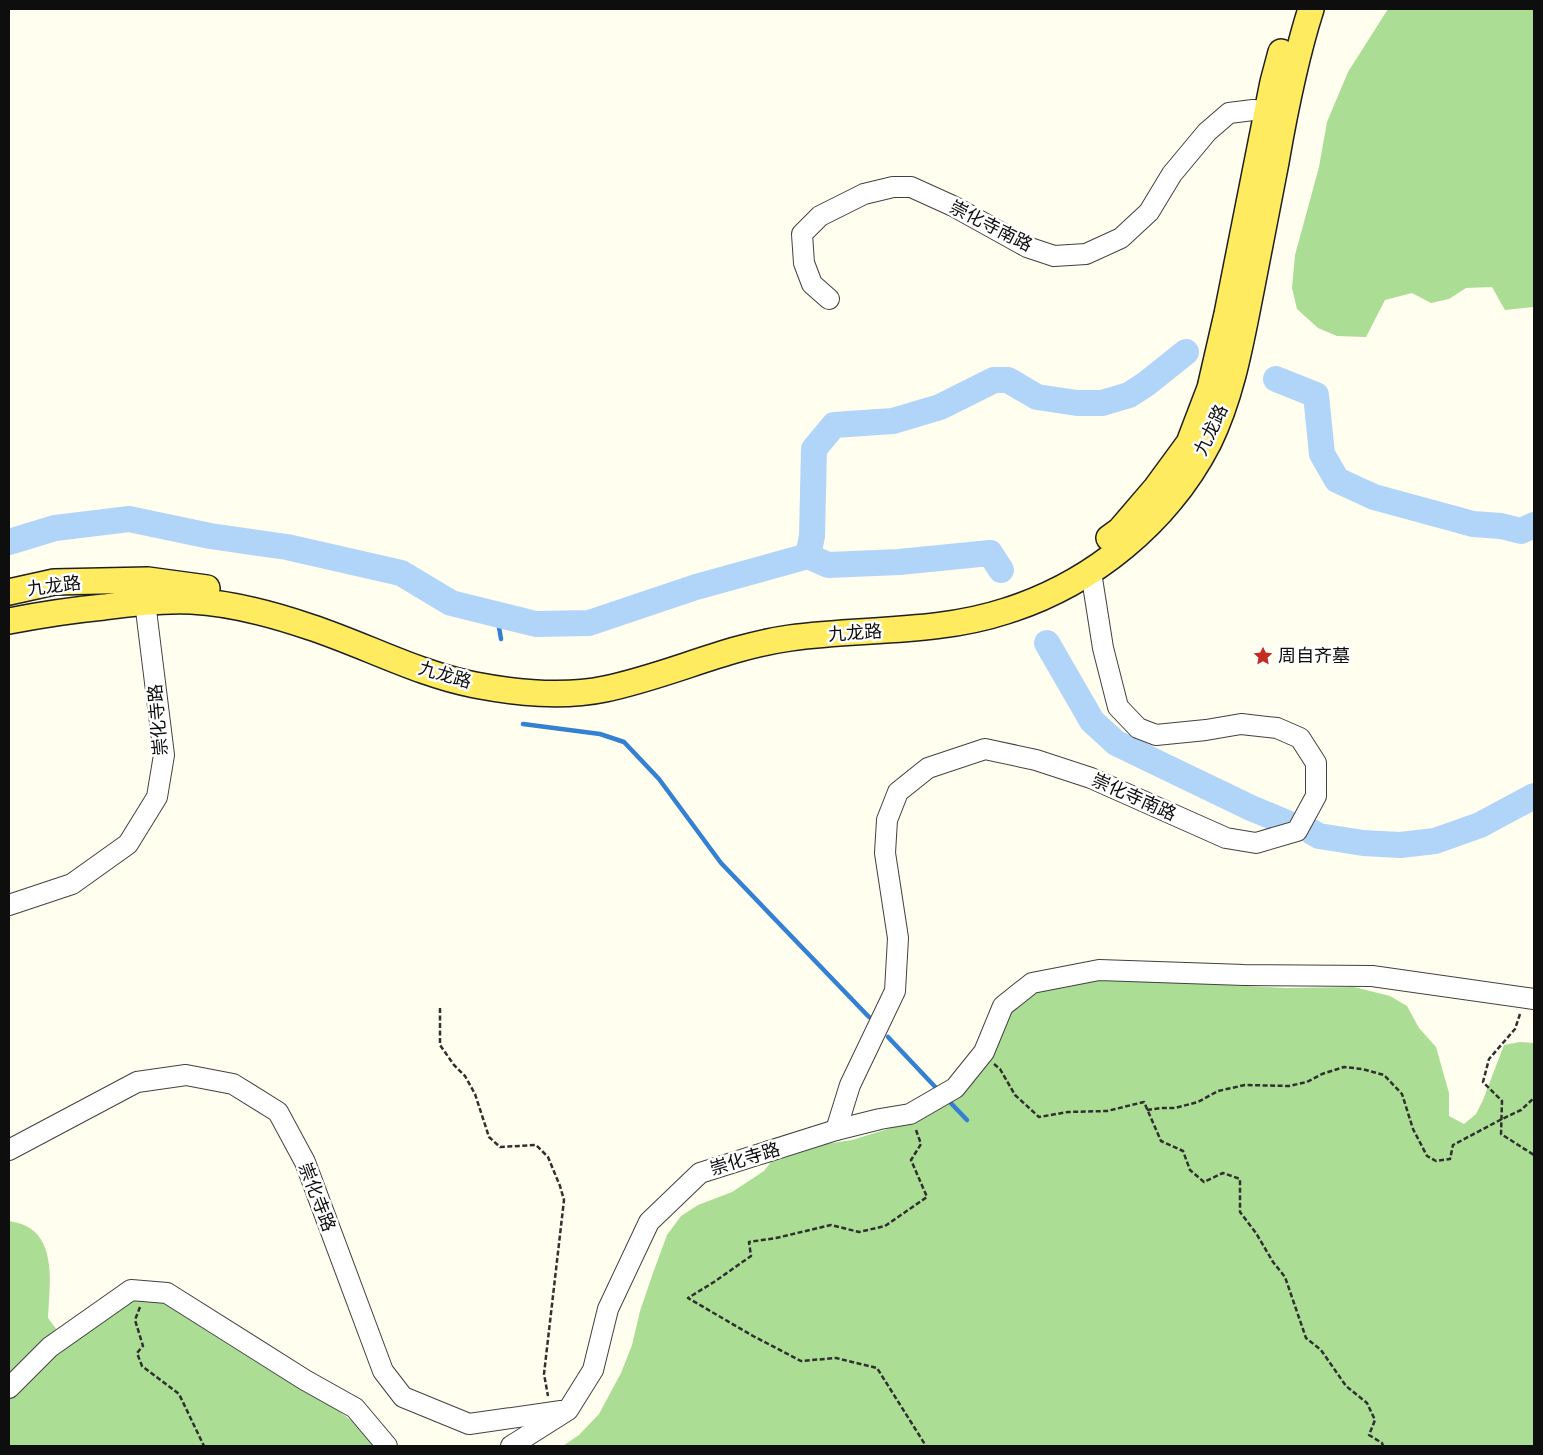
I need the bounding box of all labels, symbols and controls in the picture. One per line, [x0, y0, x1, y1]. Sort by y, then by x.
street label: 崇化寺南路 [946, 197, 1036, 255]
street label: 九龙路 [1191, 401, 1231, 459]
street label: 九龙路 [26, 573, 82, 599]
street label: 九龙路 [827, 621, 883, 645]
place icon: 周自齐墓 [1252, 645, 1274, 667]
place label: 周自齐墓 [1278, 646, 1350, 666]
street label: 九龙路 [416, 658, 474, 692]
street label: 崇化寺路 [145, 683, 171, 757]
street label: 崇化寺南路 [1089, 770, 1179, 824]
street label: 崇化寺路 [708, 1139, 782, 1179]
street label: 崇化寺路 [295, 1160, 339, 1234]

